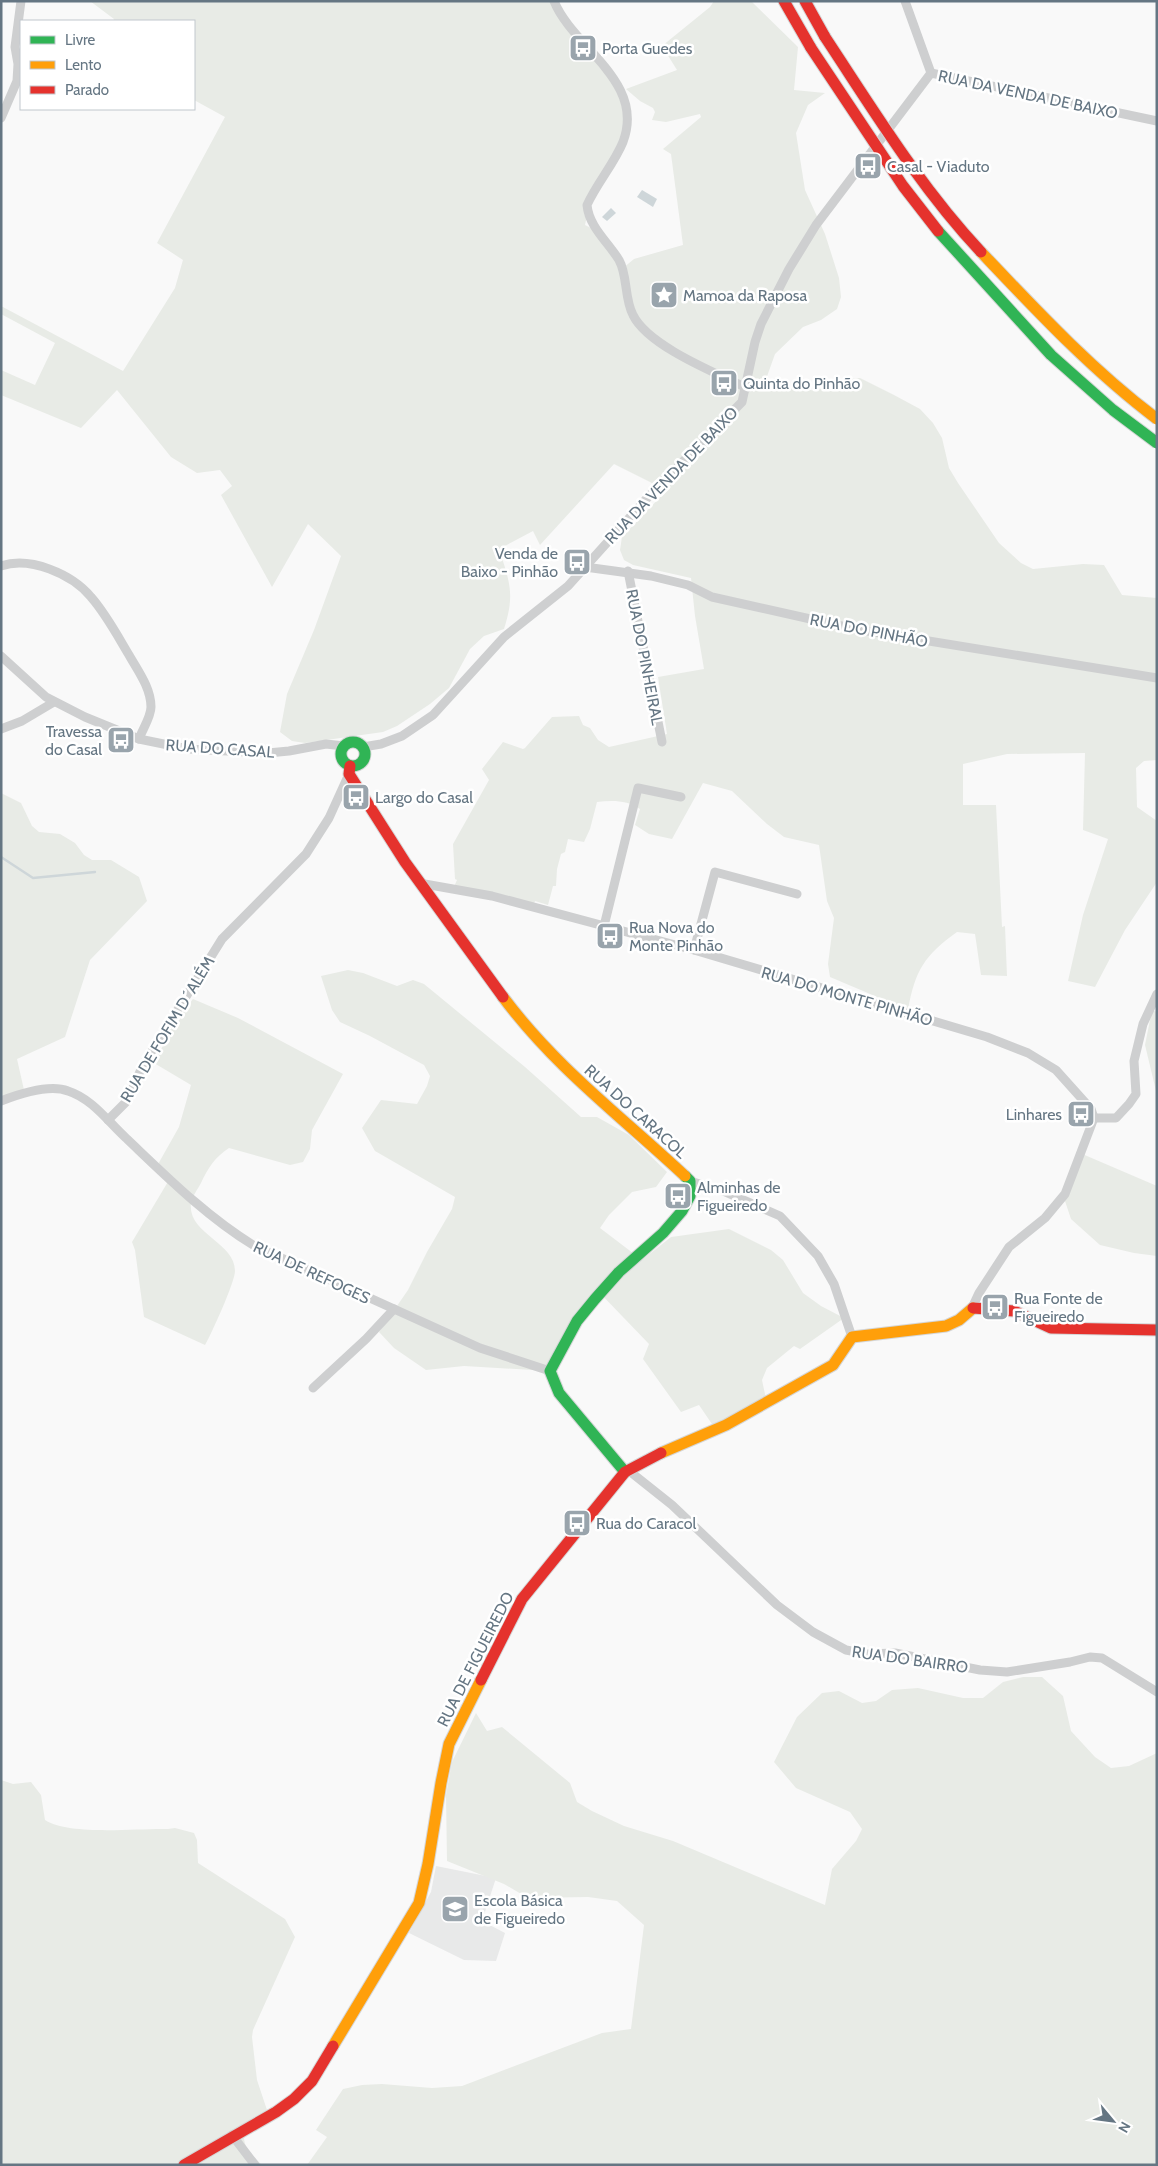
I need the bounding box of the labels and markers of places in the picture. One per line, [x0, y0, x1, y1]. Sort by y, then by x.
bus stop icon: Porta Guedes [568, 33, 598, 63]
place label: Porta Guedes [602, 39, 693, 58]
bus stop icon: Casal - Viaduto [853, 151, 883, 181]
place label: Casal - Viaduto [887, 157, 990, 176]
place icon: Mamoa da Raposa [649, 280, 679, 310]
place label: Mamoa da Raposa [683, 286, 807, 305]
bus stop icon: Quinta do Pinhão [709, 368, 739, 398]
place label: Quinta do Pinhão [743, 374, 861, 393]
place label: Venda de Baixo - Pinhão [461, 544, 558, 581]
bus stop icon: Venda de Baixo - Pinhão [562, 547, 592, 577]
place label: Travessa do Casal [45, 722, 102, 759]
bus stop icon: Travessa do Casal [106, 725, 136, 755]
bus stop icon: Largo do Casal [341, 782, 371, 812]
place label: Largo do Casal [375, 788, 473, 807]
place label: Rua Nova do Monte Pinhão [629, 918, 723, 955]
bus stop icon: Rua Nova do Monte Pinhão [595, 921, 625, 951]
bus stop icon: Linhares [1066, 1099, 1096, 1129]
place label: Linhares [1006, 1105, 1062, 1124]
place label: Alminhas de Figueiredo [697, 1178, 781, 1215]
bus stop icon: Alminhas de Figueiredo [663, 1181, 693, 1211]
place label: Rua Fonte de Figueiredo [1014, 1289, 1103, 1326]
bus stop icon: Rua Fonte de Figueiredo [980, 1292, 1010, 1322]
bus stop icon: Rua do Caracol [562, 1508, 592, 1538]
place label: Rua do Caracol [596, 1514, 697, 1533]
place label: Escola Básica de Figueiredo [474, 1891, 565, 1928]
school or university icon: Escola Básica de Figueiredo [440, 1894, 470, 1924]

